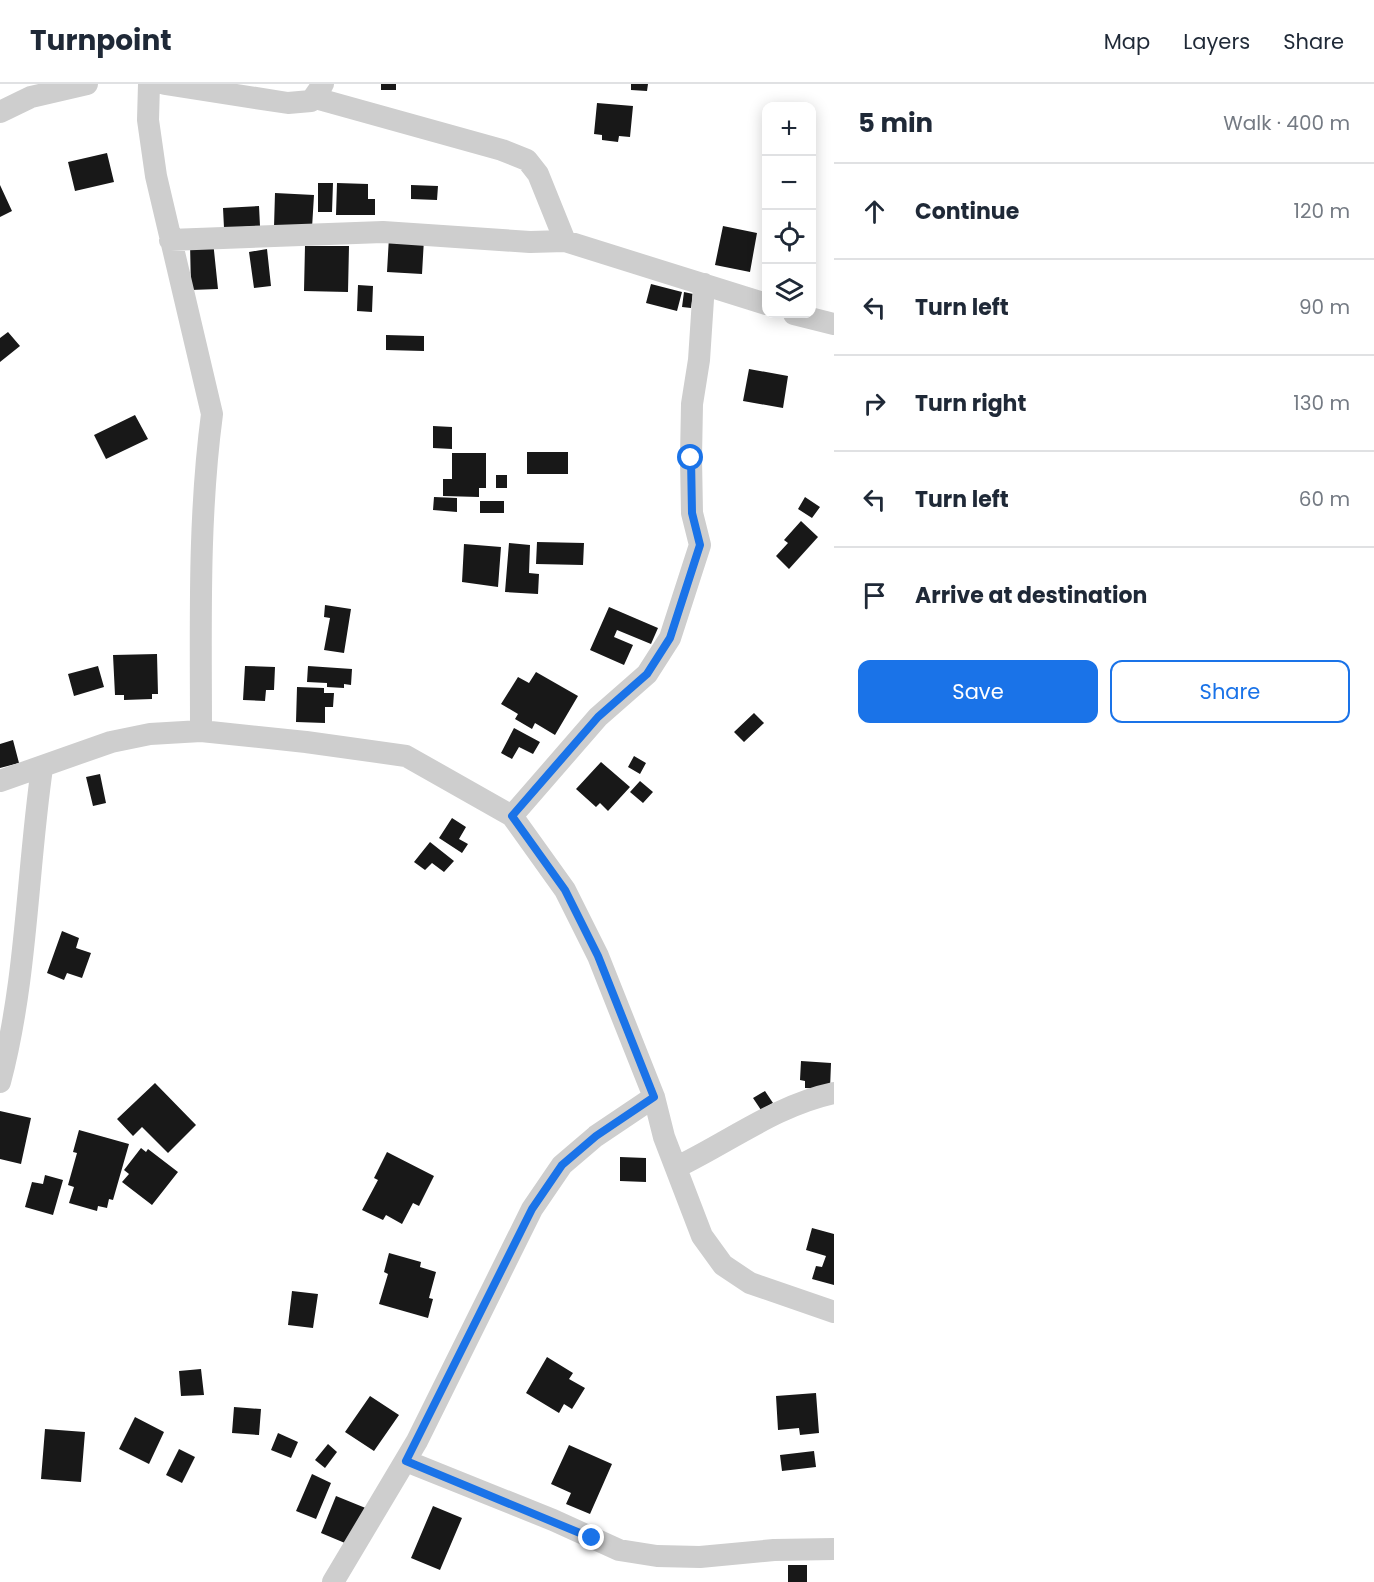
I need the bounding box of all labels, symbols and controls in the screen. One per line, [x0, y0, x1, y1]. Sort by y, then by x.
text: Turnpoint [30, 21, 172, 60]
text: Map [1104, 27, 1150, 56]
text: Layers [1183, 27, 1250, 56]
text: Share [1283, 27, 1344, 56]
map controls [762, 102, 816, 318]
button: + [762, 102, 816, 156]
text: 5 min [858, 105, 933, 141]
text: Walk · 400 m [1223, 109, 1350, 137]
button: − [762, 156, 816, 210]
icon: ahead [858, 195, 891, 228]
text: Continue [915, 196, 1019, 227]
text: 120 m [1294, 197, 1350, 225]
button: locate [762, 210, 816, 264]
button: layers [762, 264, 816, 318]
icon: left [858, 291, 891, 324]
text: Turn left [915, 292, 1009, 323]
text: 90 m [1299, 293, 1350, 321]
icon: right [858, 387, 891, 420]
text: Turn right [915, 388, 1026, 419]
text: 130 m [1293, 389, 1350, 417]
route start [677, 444, 703, 470]
icon: left [858, 483, 891, 516]
text: Turn left [915, 484, 1009, 515]
text: 60 m [1299, 485, 1350, 513]
icon: arrive [858, 579, 891, 612]
text: Arrive at destination [915, 580, 1147, 611]
button: Save [858, 660, 1098, 723]
button: Share [1110, 660, 1350, 723]
route end [578, 1524, 604, 1550]

